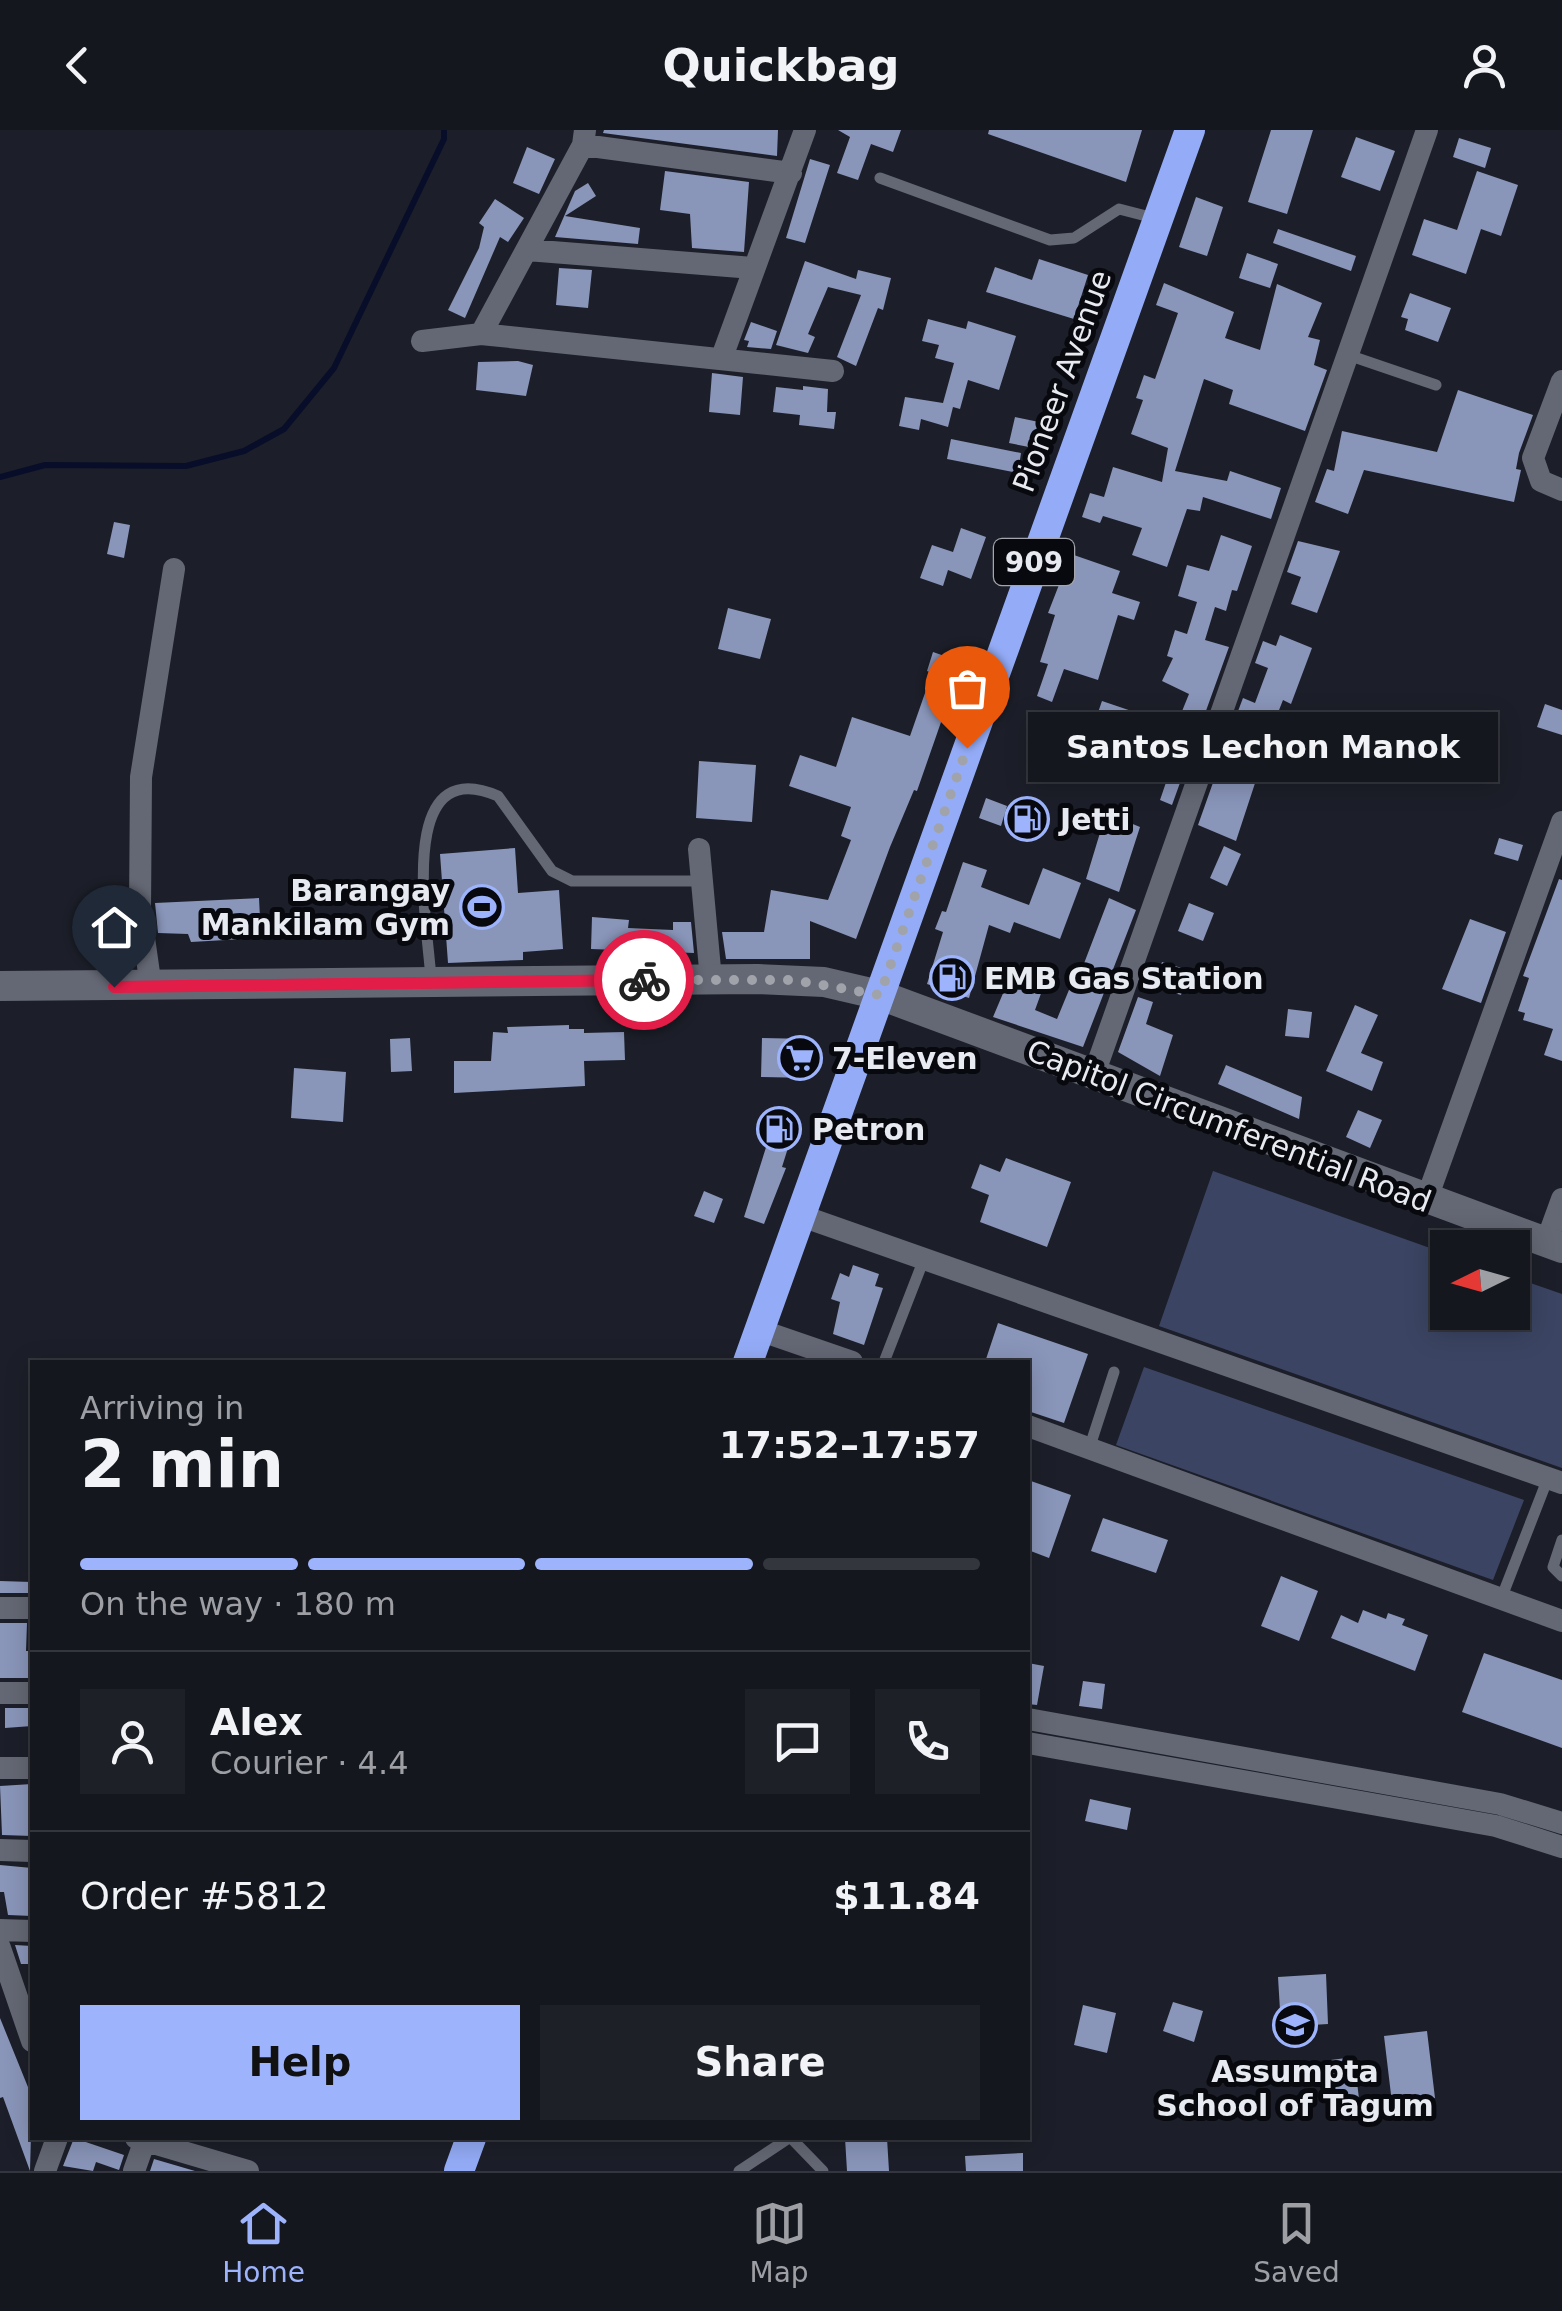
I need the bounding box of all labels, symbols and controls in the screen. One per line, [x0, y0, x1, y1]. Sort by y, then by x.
icon: back [50, 38, 105, 93]
icon: person [1457, 38, 1512, 93]
text: Quickbag [662, 39, 900, 92]
street label: Pioneer Avenue [1006, 265, 1118, 497]
road number: 909 [994, 539, 1074, 585]
pin [925, 646, 1010, 749]
icon: bag [940, 661, 995, 716]
callout: Santos Lechon Manok [1027, 713, 1497, 783]
text: Santos Lechon Manok [1066, 728, 1460, 766]
fuel station icon: Jetti [1004, 796, 1050, 842]
place label: Jetti [1058, 802, 1130, 837]
place label: Barangay Mankilam Gym [201, 873, 450, 942]
sports icon: Barangay Mankilam Gym [459, 884, 505, 930]
pin [72, 885, 157, 988]
icon: home [87, 900, 142, 955]
courier [594, 930, 694, 1030]
icon: bike [617, 953, 672, 1008]
fuel station icon: EMB Gas Station [929, 955, 975, 1001]
place label: EMB Gas Station [984, 961, 1264, 996]
street label: Capitol Circumferential Road [1022, 1033, 1436, 1219]
supermarket icon: 7-Eleven [777, 1035, 823, 1081]
place label: 7-Eleven [832, 1041, 978, 1076]
fuel station icon: Petron [756, 1106, 802, 1152]
place label: Petron [812, 1112, 925, 1147]
north arrow [1430, 1230, 1530, 1330]
map controls [1430, 1230, 1530, 1330]
text: Arriving in [80, 1389, 244, 1427]
text: 17:52–17:57 [719, 1423, 980, 1467]
text: 2 min [80, 1427, 284, 1502]
text: On the way · 180 m [80, 1585, 396, 1623]
button: person [80, 1689, 185, 1794]
button: chat [745, 1689, 850, 1794]
button: phone [875, 1689, 980, 1794]
text: Alex [210, 1700, 303, 1744]
text: Courier · 4.4 [210, 1744, 409, 1782]
text: Order #5812 [80, 1874, 329, 1918]
text: $11.84 [833, 1874, 980, 1918]
school or university icon: Assumpta School of Tagum [1272, 2002, 1318, 2048]
button: Help [80, 2005, 520, 2120]
button: Share [540, 2005, 980, 2120]
place label: Assumpta School of Tagum [1156, 2054, 1434, 2123]
tab: Home [222, 2196, 305, 2289]
tab: Map [750, 2196, 809, 2289]
tab: Saved [1253, 2196, 1340, 2289]

